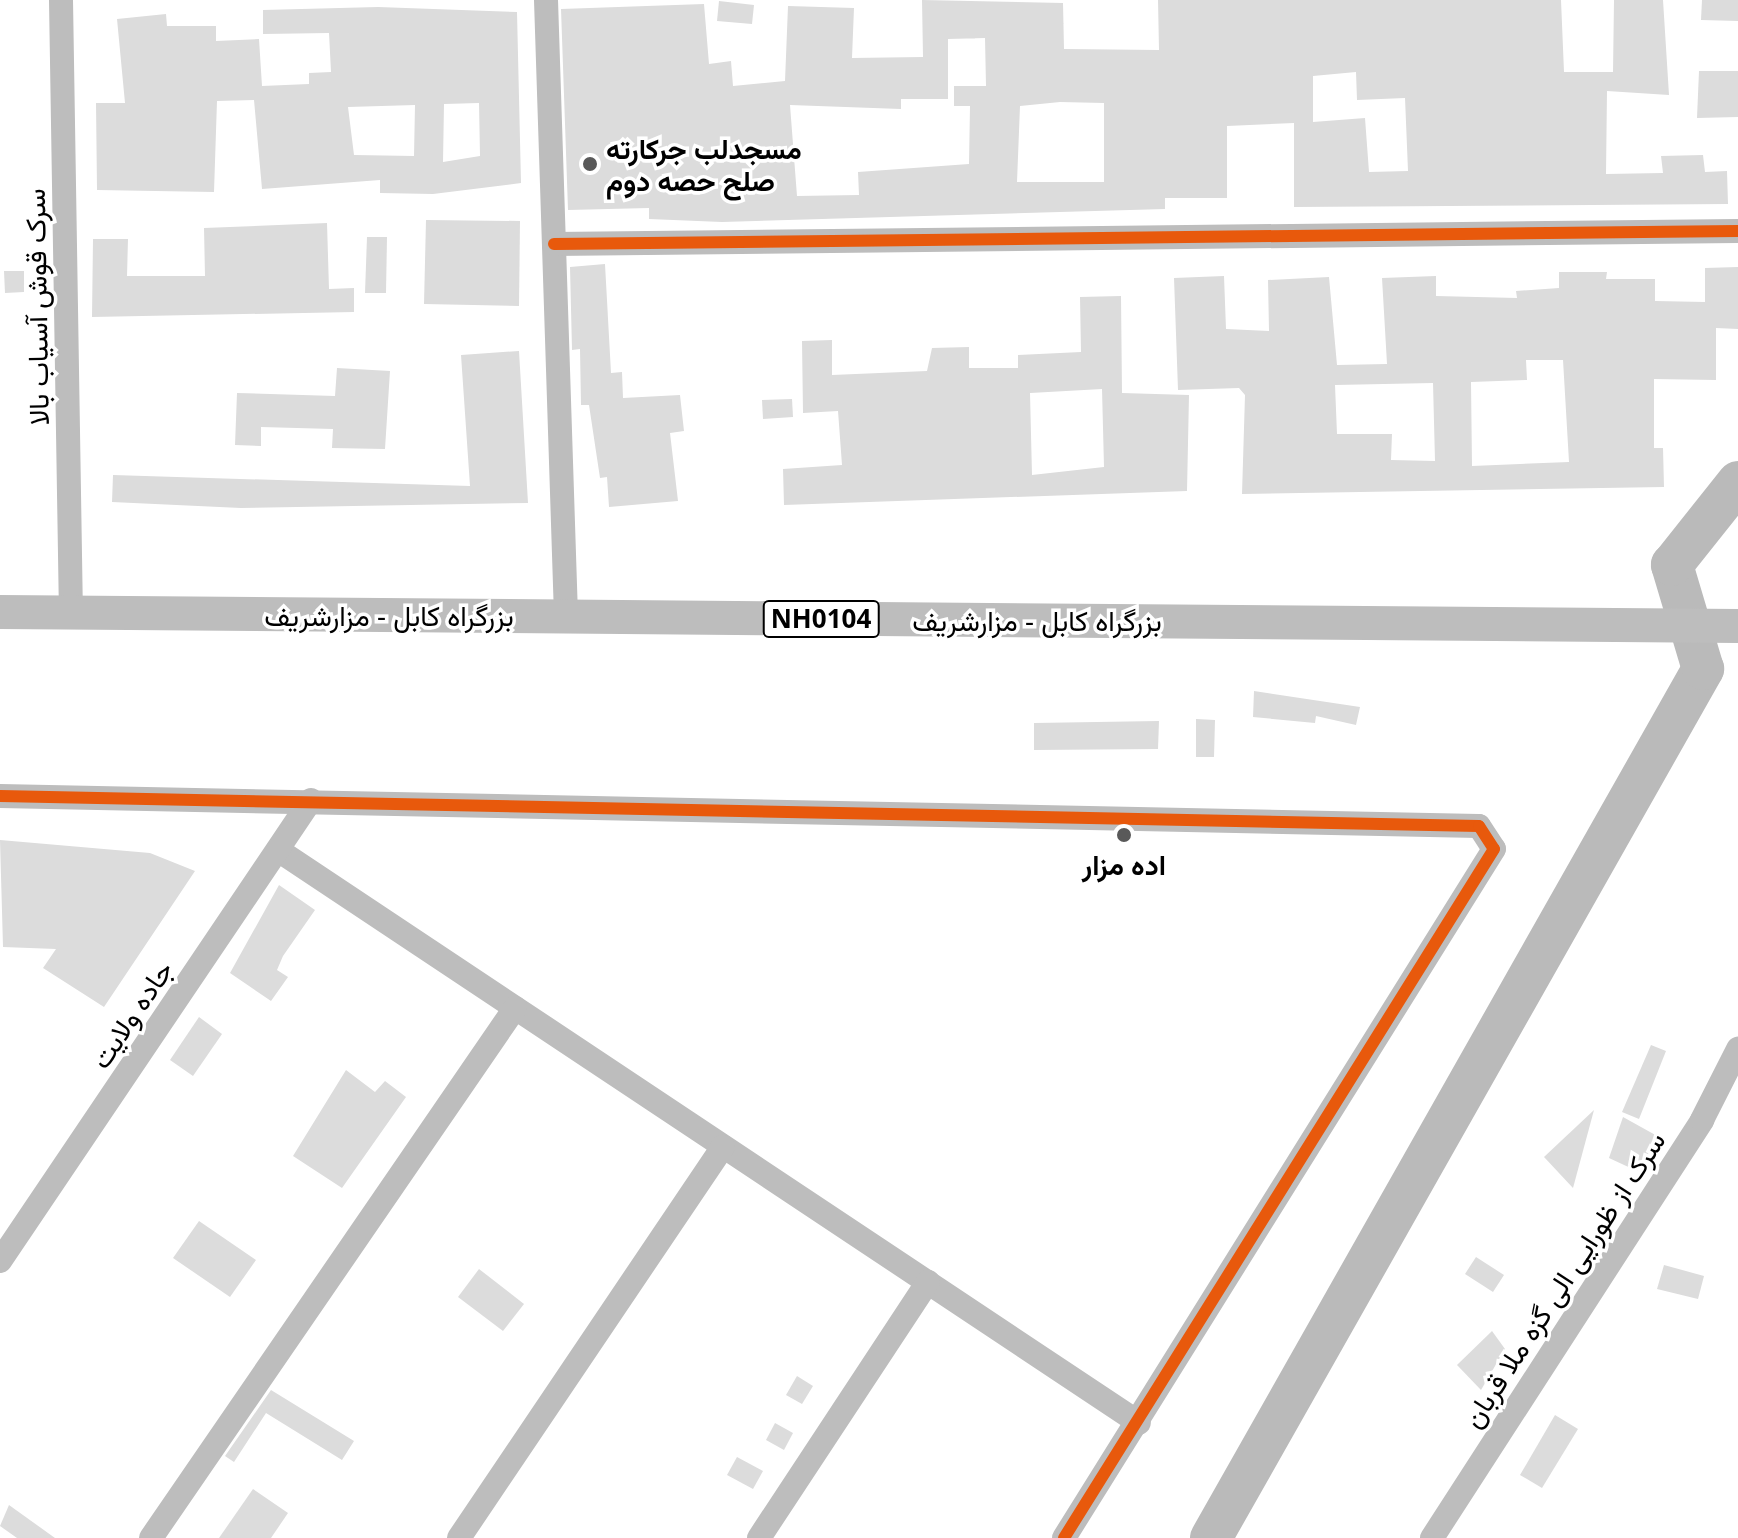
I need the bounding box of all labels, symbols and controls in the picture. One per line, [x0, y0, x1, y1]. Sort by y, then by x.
place label: مسجدلب جرکارته صلح حصه دوم [606, 131, 802, 197]
marker: مسجدلب جرکارته صلح حصه دوم [581, 155, 599, 173]
street label: سرک قوش آسیاب بالا [17, 188, 55, 426]
road number: NH0104 [761, 597, 881, 641]
street label: بزرگراه کابل - مزارشریف [264, 598, 514, 632]
street label: بزرگراه کابل - مزارشریف [912, 603, 1162, 637]
marker: اده مزار [1115, 826, 1133, 844]
place label: اده مزار [1082, 847, 1166, 881]
street label: جاده ولایت [83, 954, 179, 1074]
street label: سرک از ظورایی الی گزه ملا قربان [1455, 1125, 1671, 1433]

